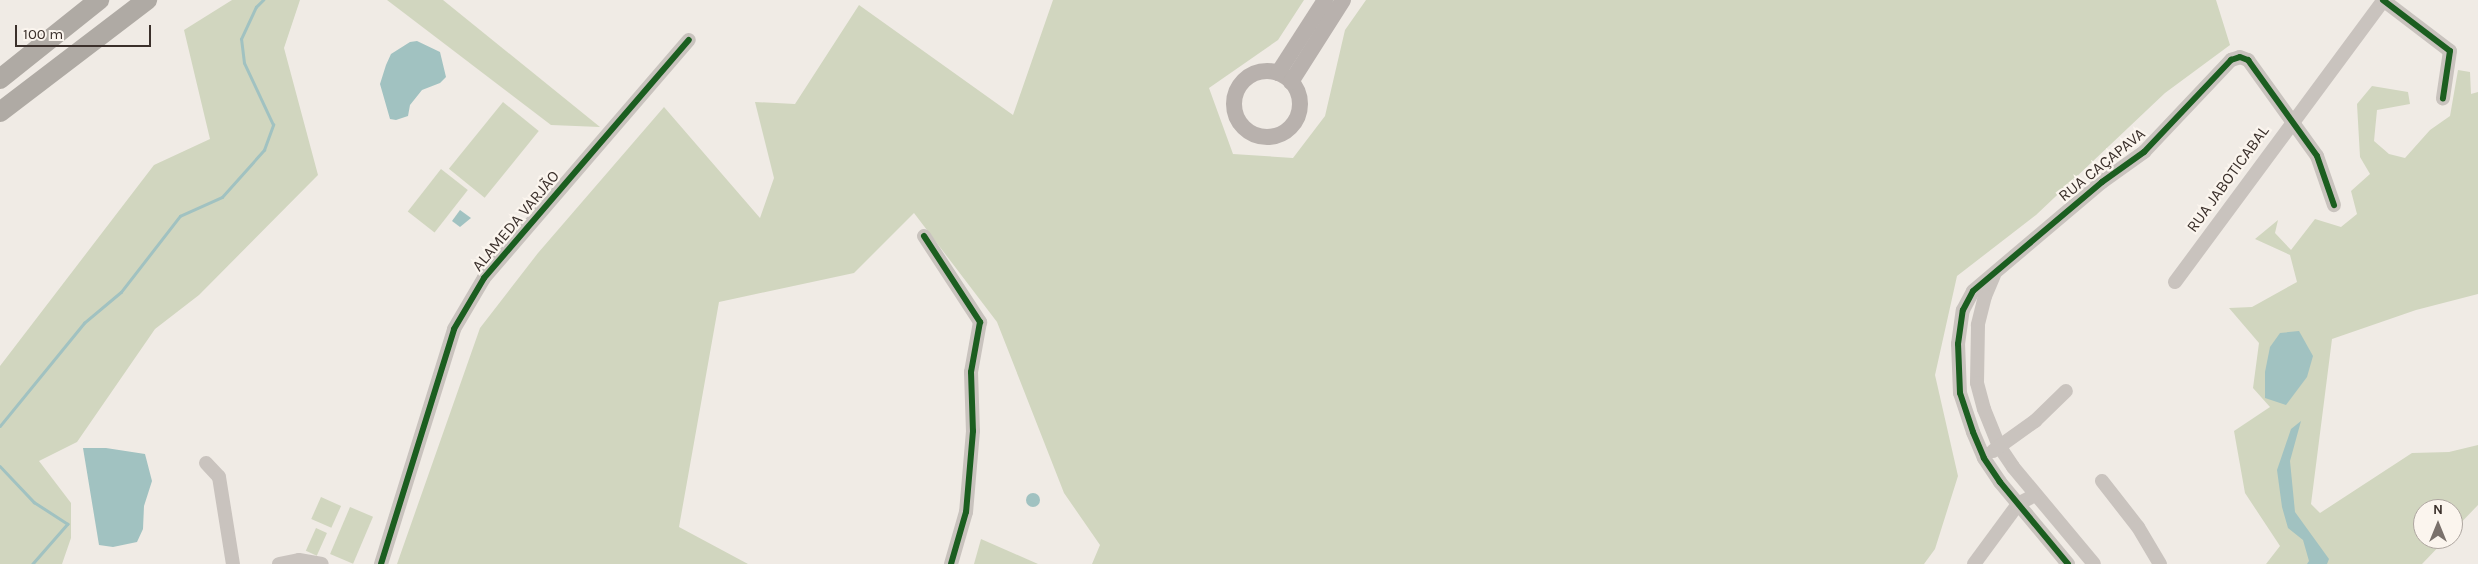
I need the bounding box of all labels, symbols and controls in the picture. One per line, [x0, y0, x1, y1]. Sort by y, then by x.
scale bar [18, 15, 154, 47]
text: 100 m [23, 25, 63, 43]
street label: RUA JABOTICABAL [2183, 122, 2273, 236]
street label: RUA CAÇAPAVA [2055, 124, 2149, 206]
street label: ALAMEDA VARJÃO [468, 167, 564, 275]
north arrow [2413, 499, 2463, 549]
text: N [2433, 501, 2443, 518]

